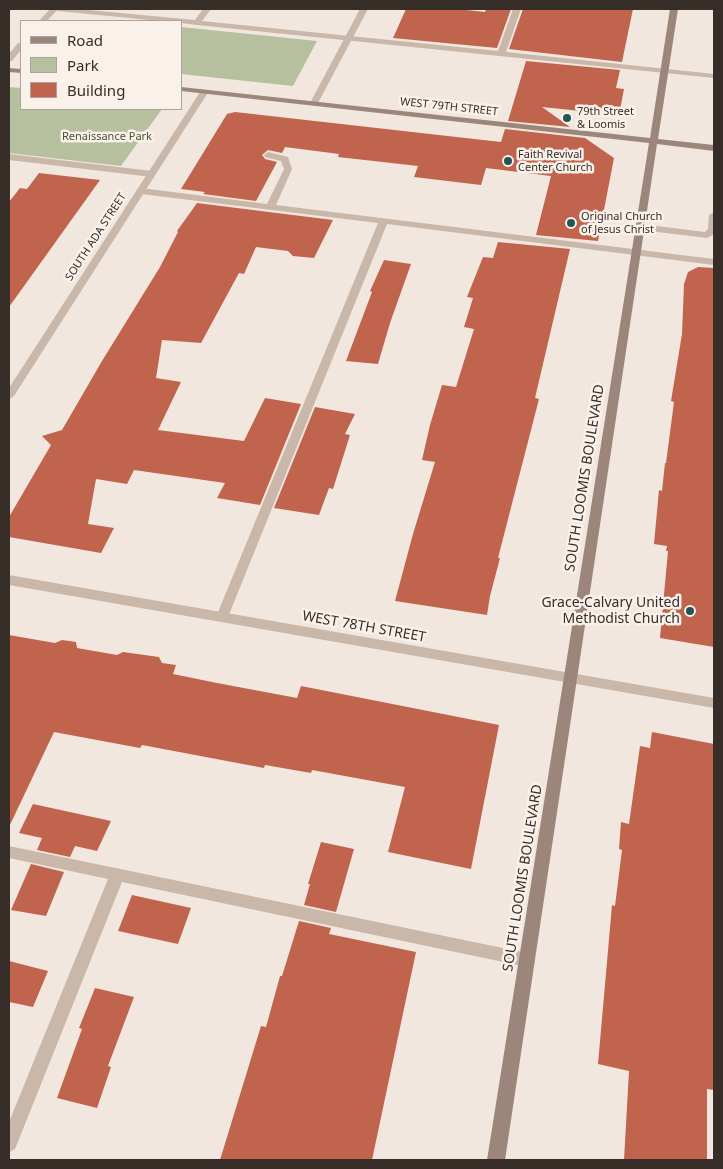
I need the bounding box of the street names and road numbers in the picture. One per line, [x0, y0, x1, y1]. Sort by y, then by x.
street label: WEST 79TH STREET [399, 95, 499, 119]
street label: SOUTH ADA STREET [63, 191, 129, 283]
street label: SOUTH LOOMIS BOULEVARD [562, 383, 608, 573]
street label: WEST 78TH STREET [301, 608, 427, 646]
street label: SOUTH LOOMIS BOULEVARD [500, 783, 546, 973]

